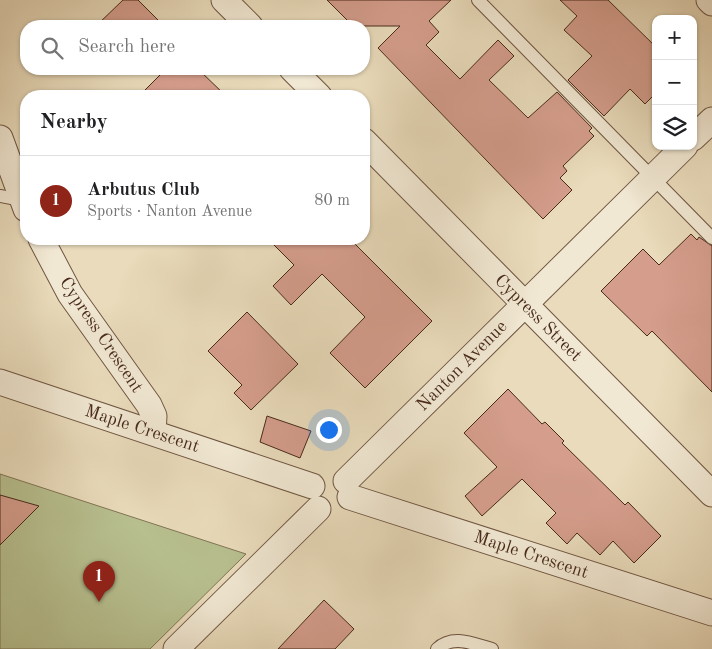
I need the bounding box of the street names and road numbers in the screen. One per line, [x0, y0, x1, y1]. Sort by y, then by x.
street label: Cypress Street [491, 271, 585, 365]
street label: Cypress Crescent [56, 274, 146, 396]
street label: Nanton Avenue [413, 317, 511, 415]
street label: Maple Crescent [83, 402, 201, 456]
street label: Maple Crescent [472, 528, 590, 582]

